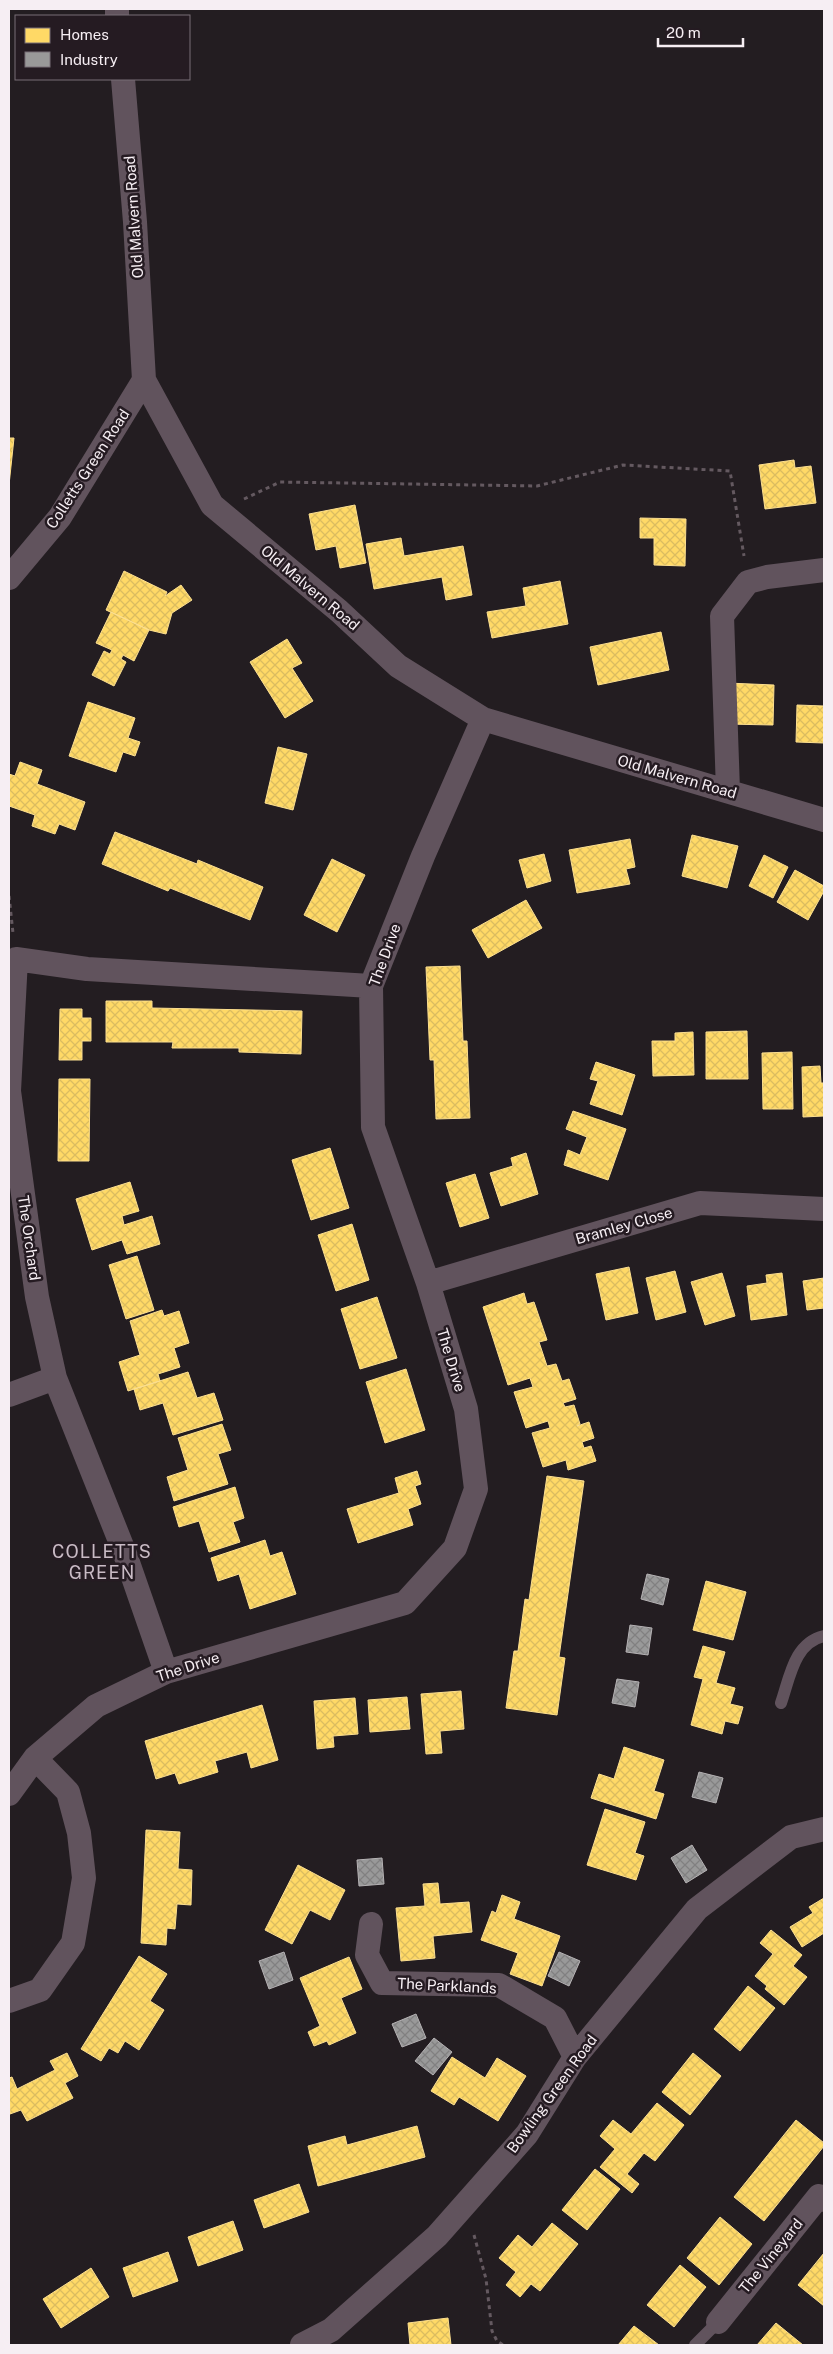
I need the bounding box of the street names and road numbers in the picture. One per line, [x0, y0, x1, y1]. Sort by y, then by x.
street label: Old Malvern Road [121, 155, 146, 279]
street label: Colletts Green Road [43, 406, 133, 532]
street label: Old Malvern Road [258, 542, 363, 634]
street label: Old Malvern Road [616, 751, 739, 802]
street label: The Drive [365, 921, 404, 989]
street label: The Orchard [15, 1194, 44, 1282]
street label: Bramley Close [573, 1204, 674, 1247]
street label: The Drive [434, 1326, 469, 1394]
street label: The Drive [154, 1648, 222, 1685]
street label: The Parklands [397, 1974, 497, 1997]
street label: Bowling Green Road [503, 2031, 600, 2156]
street label: The Vineyard [735, 2215, 806, 2296]

